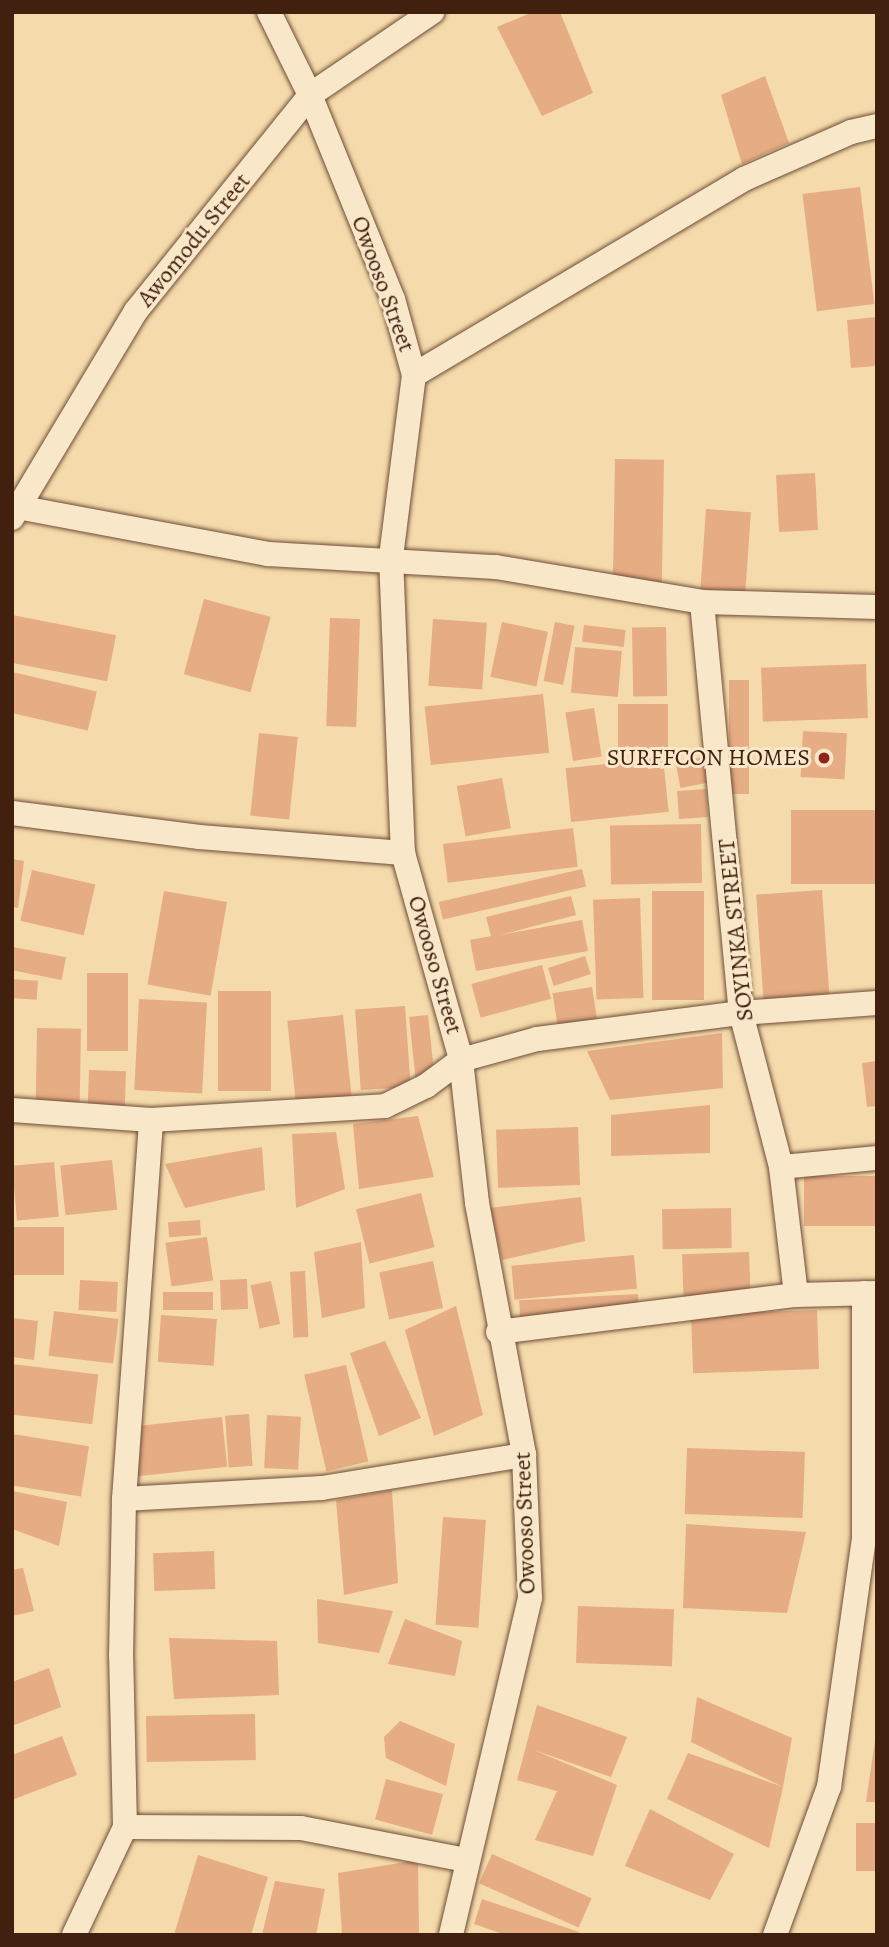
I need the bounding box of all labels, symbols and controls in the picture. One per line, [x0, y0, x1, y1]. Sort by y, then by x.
street label: Awomodu Street [131, 167, 257, 313]
street label: Owooso Street [345, 212, 421, 356]
place label: SURFFCON HOMES [607, 744, 810, 772]
marker: SURFFCON HOMES [816, 750, 832, 766]
street label: SOYINKA STREET [712, 837, 760, 1023]
street label: Owooso Street [401, 892, 469, 1038]
street label: Owooso Street [508, 1451, 542, 1595]

